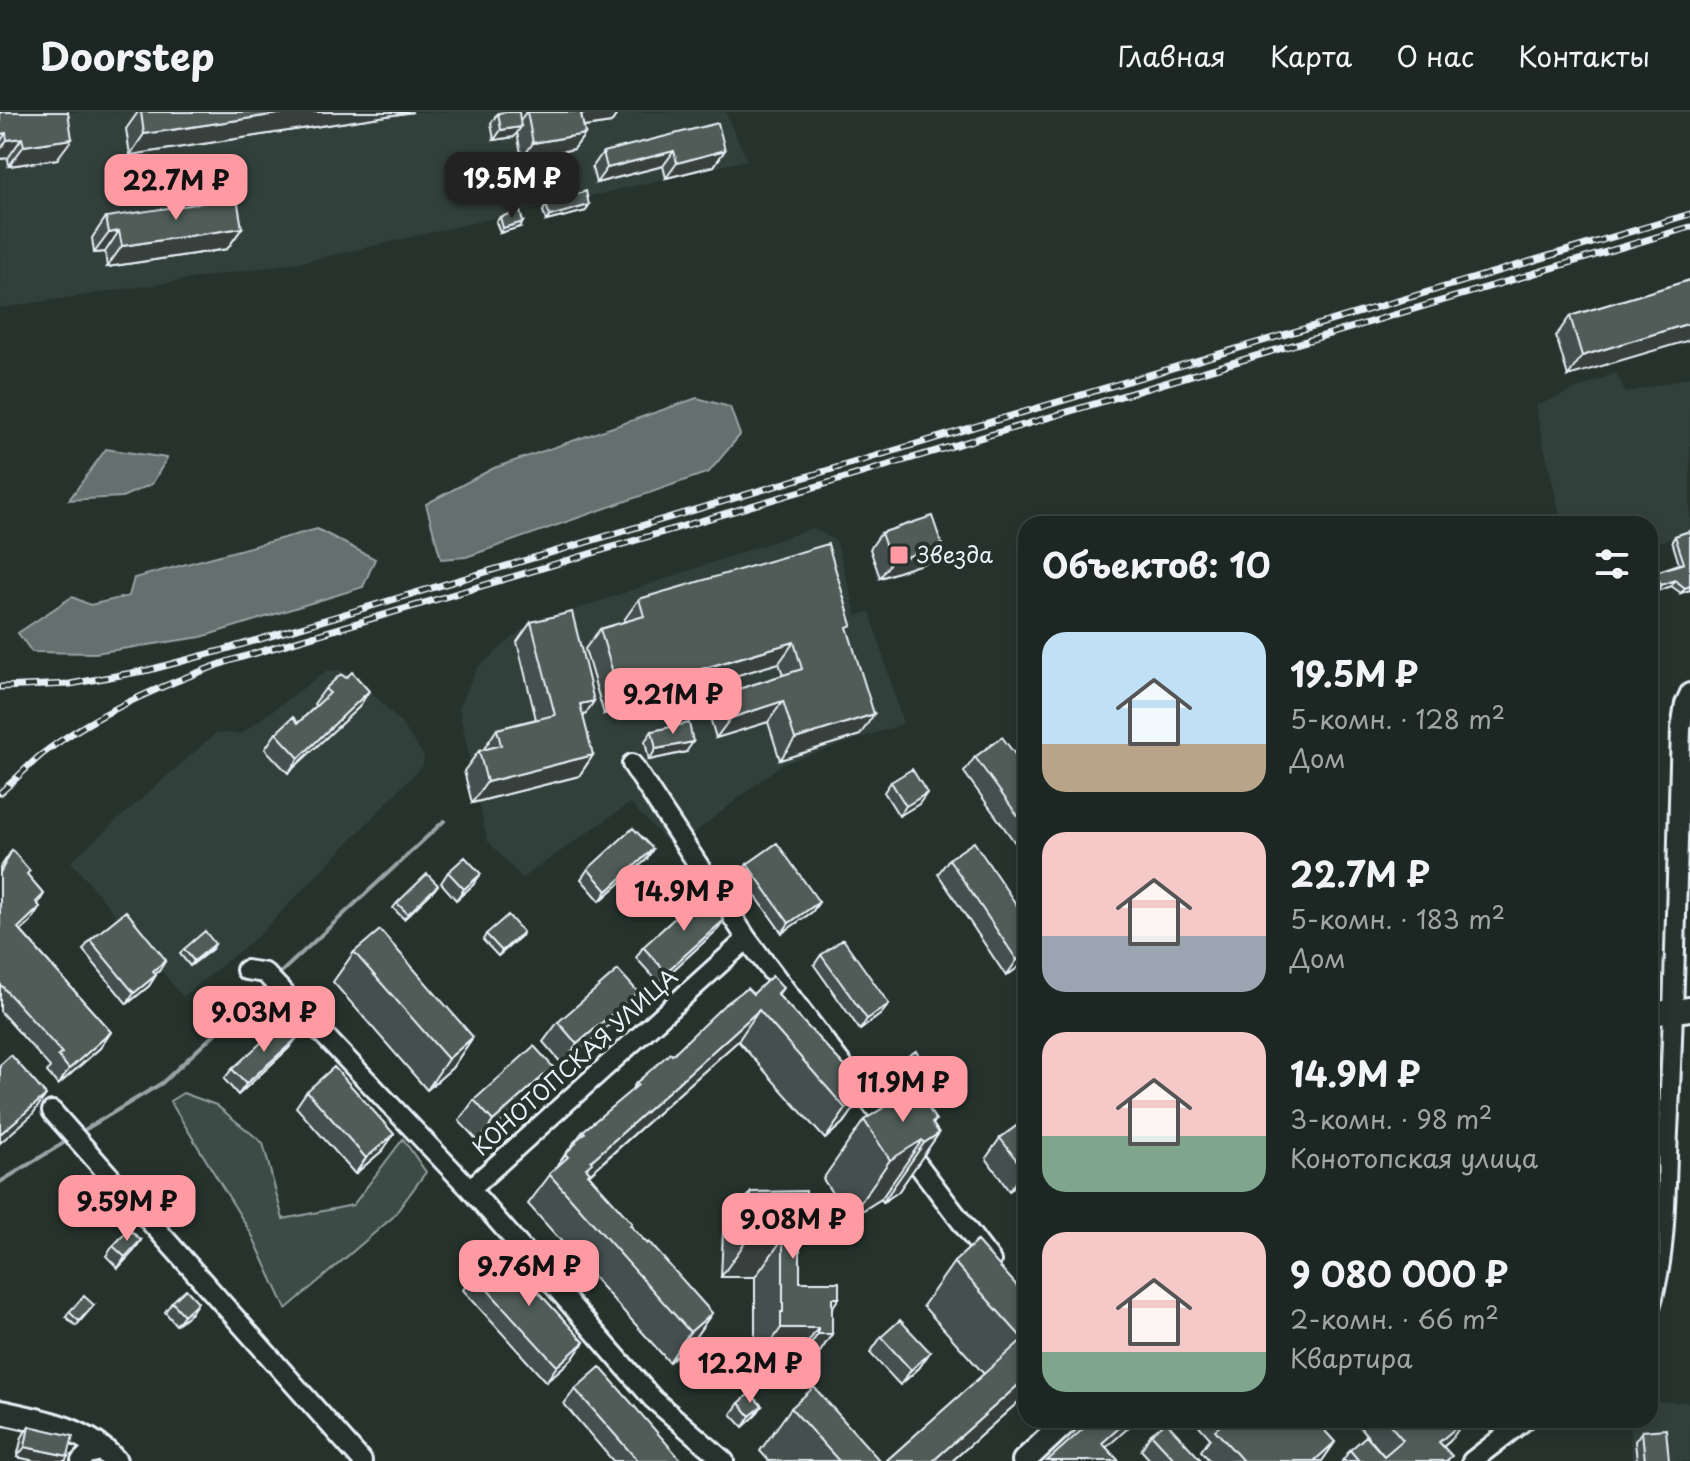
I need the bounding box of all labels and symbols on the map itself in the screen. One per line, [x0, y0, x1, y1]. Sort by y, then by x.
pin: 19.5M ₽ [438, 152, 586, 220]
pin: 22.7M ₽ [102, 154, 250, 222]
place label: Звезда [917, 537, 993, 570]
marker: Звезда [888, 544, 910, 566]
pin: 9.21M ₽ [599, 668, 747, 736]
pin: 14.9M ₽ [610, 865, 758, 933]
street label: КОНОТОПСКАЯ УЛИЦА [464, 960, 684, 1162]
pin: 9.03M ₽ [190, 986, 338, 1054]
pin: 11.9M ₽ [829, 1056, 977, 1124]
pin: 9.59M ₽ [53, 1175, 201, 1243]
pin: 9.08M ₽ [719, 1193, 867, 1261]
pin: 9.76M ₽ [455, 1240, 603, 1308]
pin: 12.2M ₽ [676, 1337, 824, 1405]

